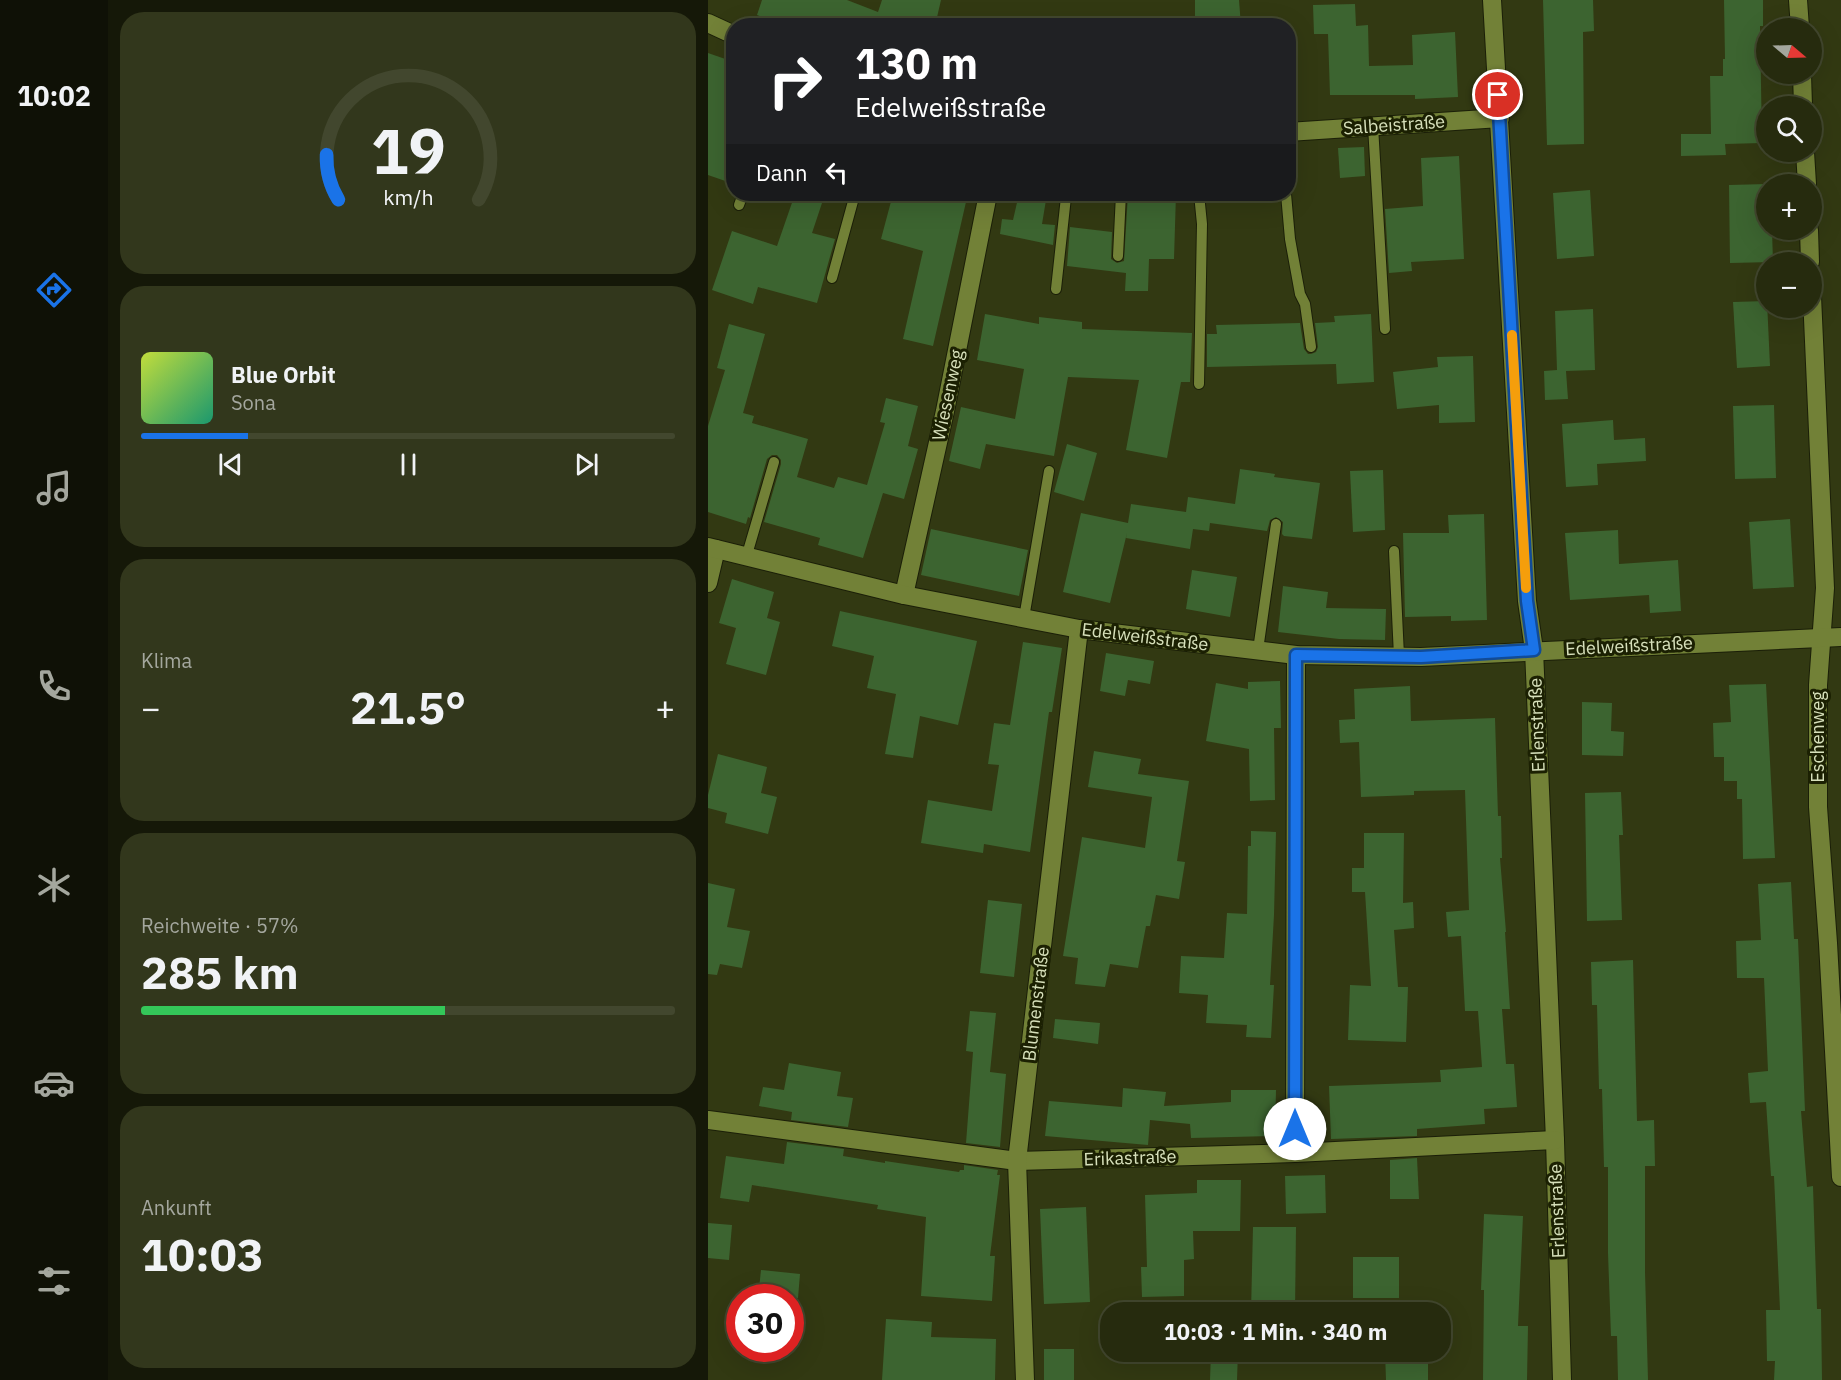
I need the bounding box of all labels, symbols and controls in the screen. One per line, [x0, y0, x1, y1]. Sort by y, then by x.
north arrow [1756, 18, 1822, 84]
map controls [1756, 18, 1822, 318]
text: 130 m [855, 36, 978, 91]
icon: right [756, 42, 834, 120]
pin [1472, 69, 1523, 120]
text: 10:02 [17, 78, 91, 113]
icon: arrive [1481, 78, 1514, 111]
text: Edelweißstraße [855, 89, 1046, 124]
button: search [1756, 96, 1822, 162]
street label: Salbeistraße [1342, 109, 1446, 140]
text: 19 [371, 110, 445, 191]
icon: left [820, 156, 853, 189]
text: Dann [756, 158, 808, 187]
button: + [1756, 174, 1822, 240]
text: km/h [383, 183, 433, 211]
button: − [1756, 252, 1822, 318]
icon: directions [33, 269, 75, 311]
street label: Wiesenweg [927, 347, 968, 442]
text: Blue Orbit [231, 360, 336, 389]
text: Sona [231, 389, 276, 416]
icon: previous [214, 448, 247, 481]
icon: pause [392, 448, 425, 481]
icon: next [570, 448, 603, 481]
icon: music [33, 467, 75, 509]
street label: Edelweißstraße [1080, 617, 1210, 656]
street label: Edelweißstraße [1565, 631, 1693, 660]
text: Klima [141, 647, 192, 674]
icon: phone [33, 665, 75, 707]
street label: Erlenstraße [1523, 677, 1550, 773]
text: 21.5° [350, 678, 466, 736]
text: − [141, 686, 161, 729]
text: + [655, 686, 675, 729]
street label: Eschenweg [1806, 691, 1829, 783]
icon: climate [33, 864, 75, 906]
text: Reichweite · 57% [141, 912, 298, 939]
text: 285 km [141, 943, 299, 1001]
street label: Blumenstraße [1017, 945, 1054, 1063]
icon: car [33, 1062, 75, 1104]
position arrow [1263, 1097, 1327, 1161]
street label: Erikastraße [1083, 1144, 1177, 1171]
street label: Erlenstraße [1543, 1163, 1570, 1259]
text: Ankunft [141, 1194, 212, 1221]
text: 10:03 [141, 1225, 264, 1283]
icon: filters [33, 1260, 75, 1302]
speed limit sign: 30 [726, 1284, 804, 1362]
text: 10:03 · 1 Min. · 340 m [1164, 1317, 1387, 1346]

